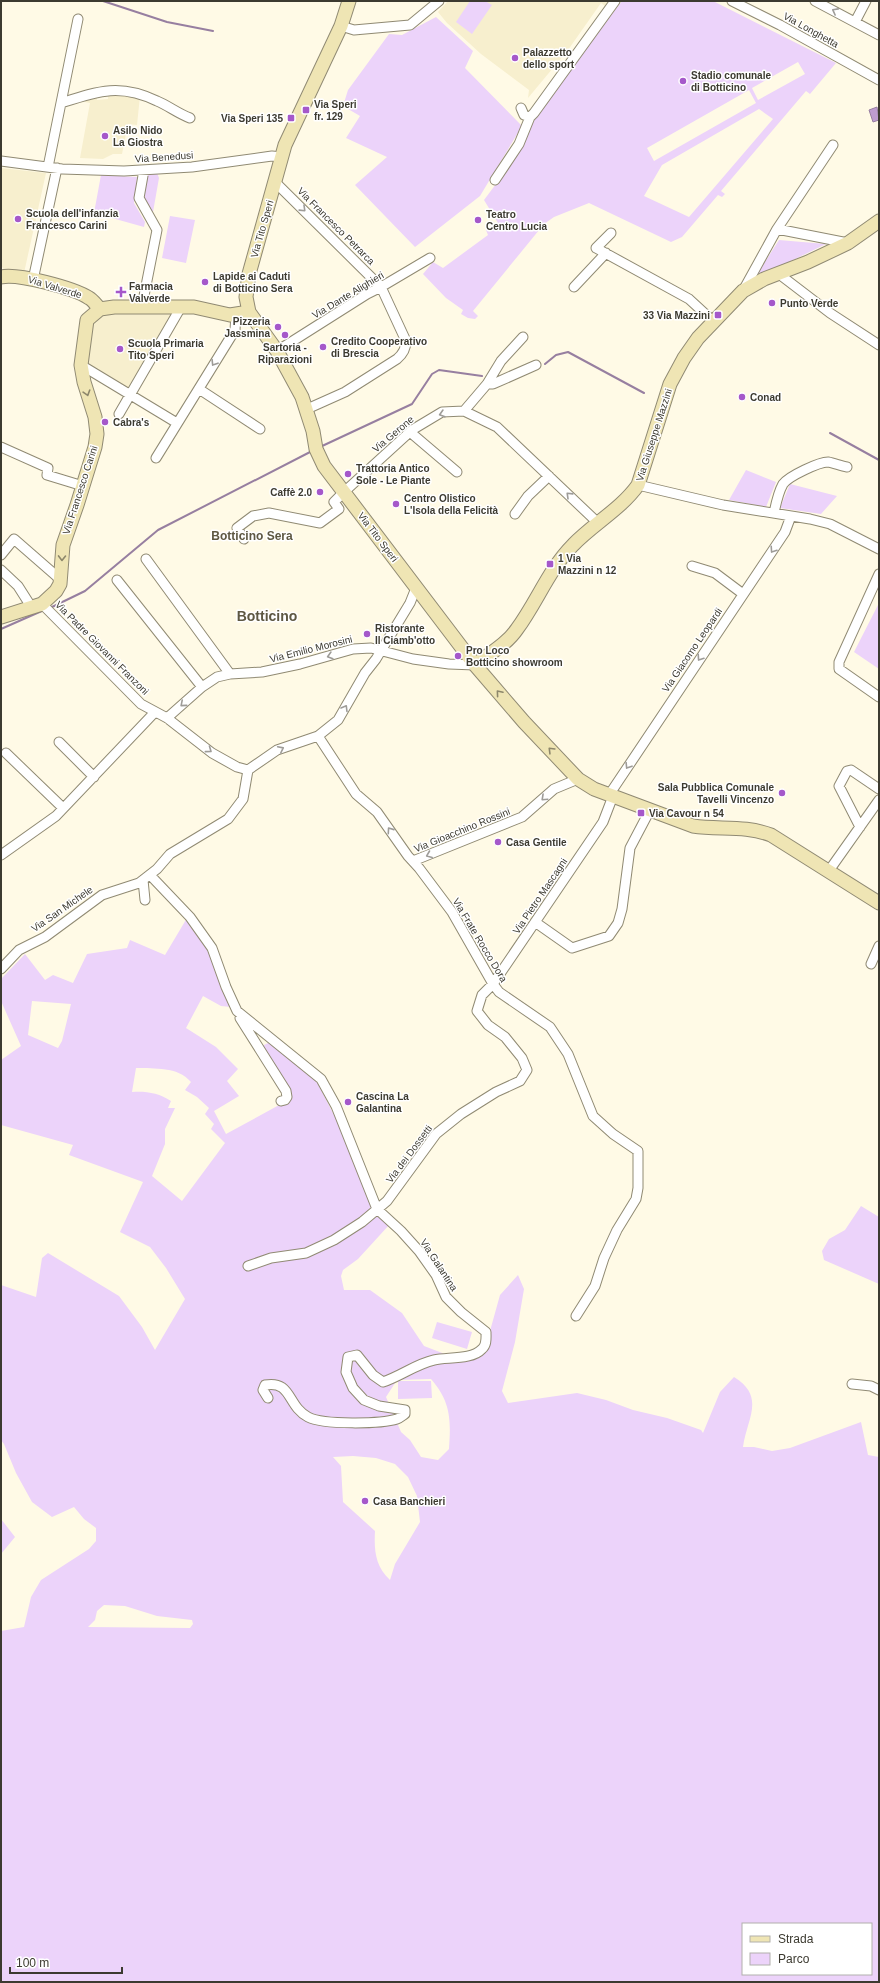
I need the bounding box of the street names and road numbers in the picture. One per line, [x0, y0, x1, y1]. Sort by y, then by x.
street label: Via Longhetta [781, 10, 841, 50]
street label: Via Benedusi [134, 149, 194, 165]
street label: Via Francesco Petrarca [295, 185, 377, 267]
street label: Via Tito Speri [249, 199, 275, 259]
street label: Via Dante Alighieri [310, 269, 386, 321]
street label: Via Valverde [27, 274, 84, 301]
street label: Via Giuseppe Mazzini [634, 387, 674, 483]
street label: Via Gerone [370, 413, 416, 454]
street label: Via Francesco Carini [60, 444, 100, 536]
street label: Via Tito Speri [356, 510, 400, 564]
street label: Via Padre Giovanni Franzoni [53, 599, 151, 697]
street label: Via Giacomo Leopardi [660, 606, 724, 694]
street label: Via Emilio Morosini [269, 633, 353, 665]
street label: Via Gioacchino Rossini [412, 806, 512, 854]
street label: Via Pietro Mascagni [511, 856, 569, 936]
street label: Via San Michele [29, 884, 95, 934]
street label: Via Frate Rocco Dora [451, 896, 510, 984]
street label: Via dei Dossetti [384, 1123, 434, 1185]
street label: Via Galantina [418, 1237, 460, 1293]

